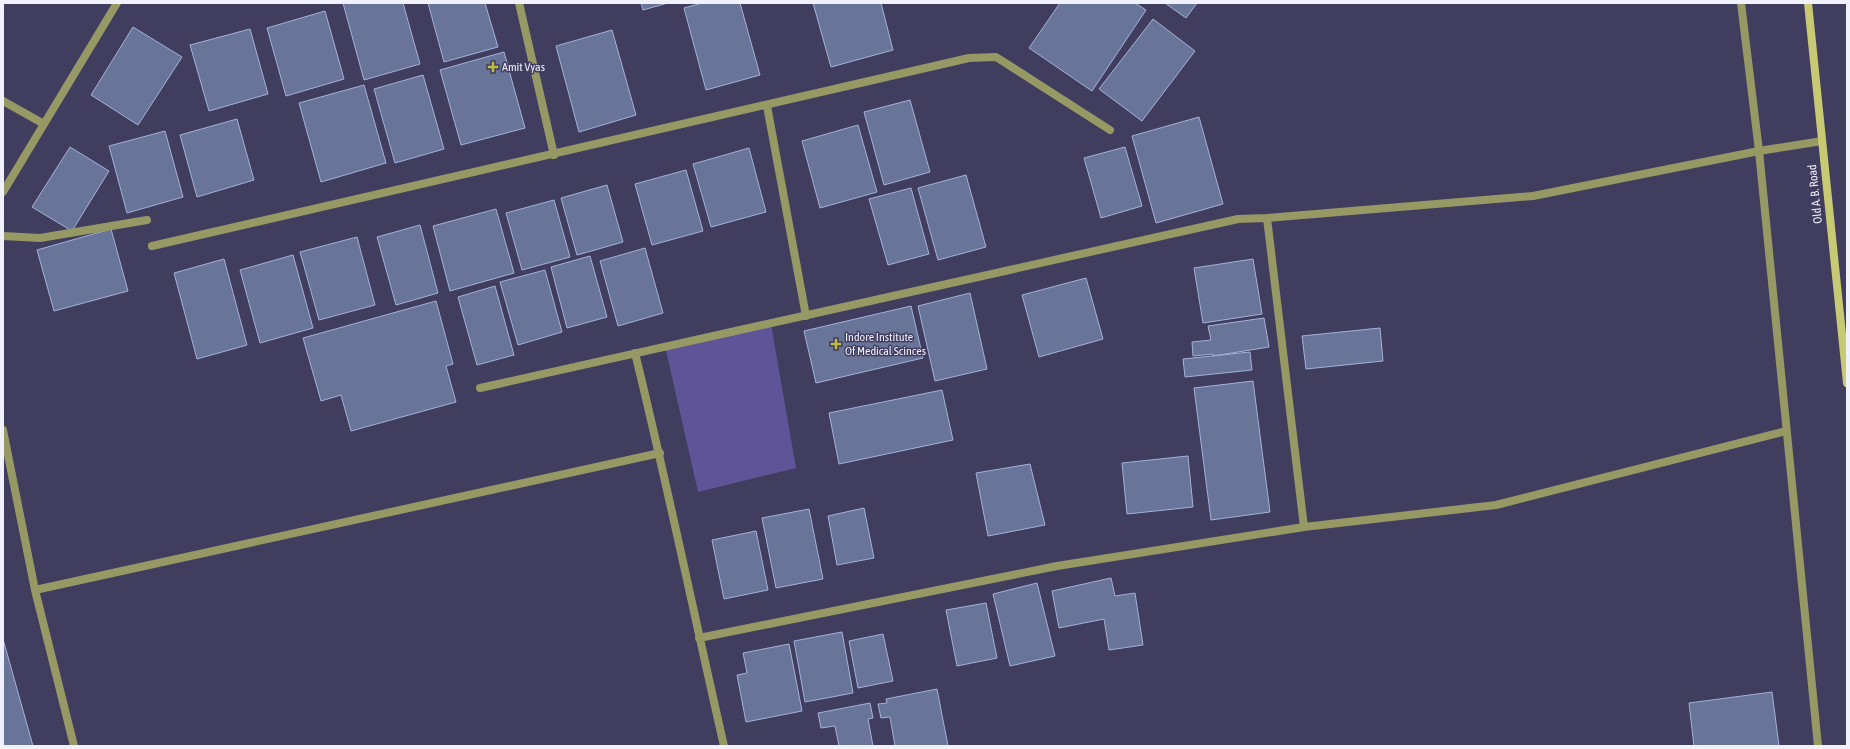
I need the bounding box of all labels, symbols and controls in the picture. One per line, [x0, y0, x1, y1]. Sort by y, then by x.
place label: Amit Vyas [502, 60, 545, 74]
marker: Amit Vyas [487, 61, 499, 73]
street label: Old A. B. Road [1805, 164, 1825, 224]
place label: Indore Institute Of Medical Scinces [845, 330, 926, 358]
marker: Indore Institute Of Medical Scinces [830, 338, 842, 350]

